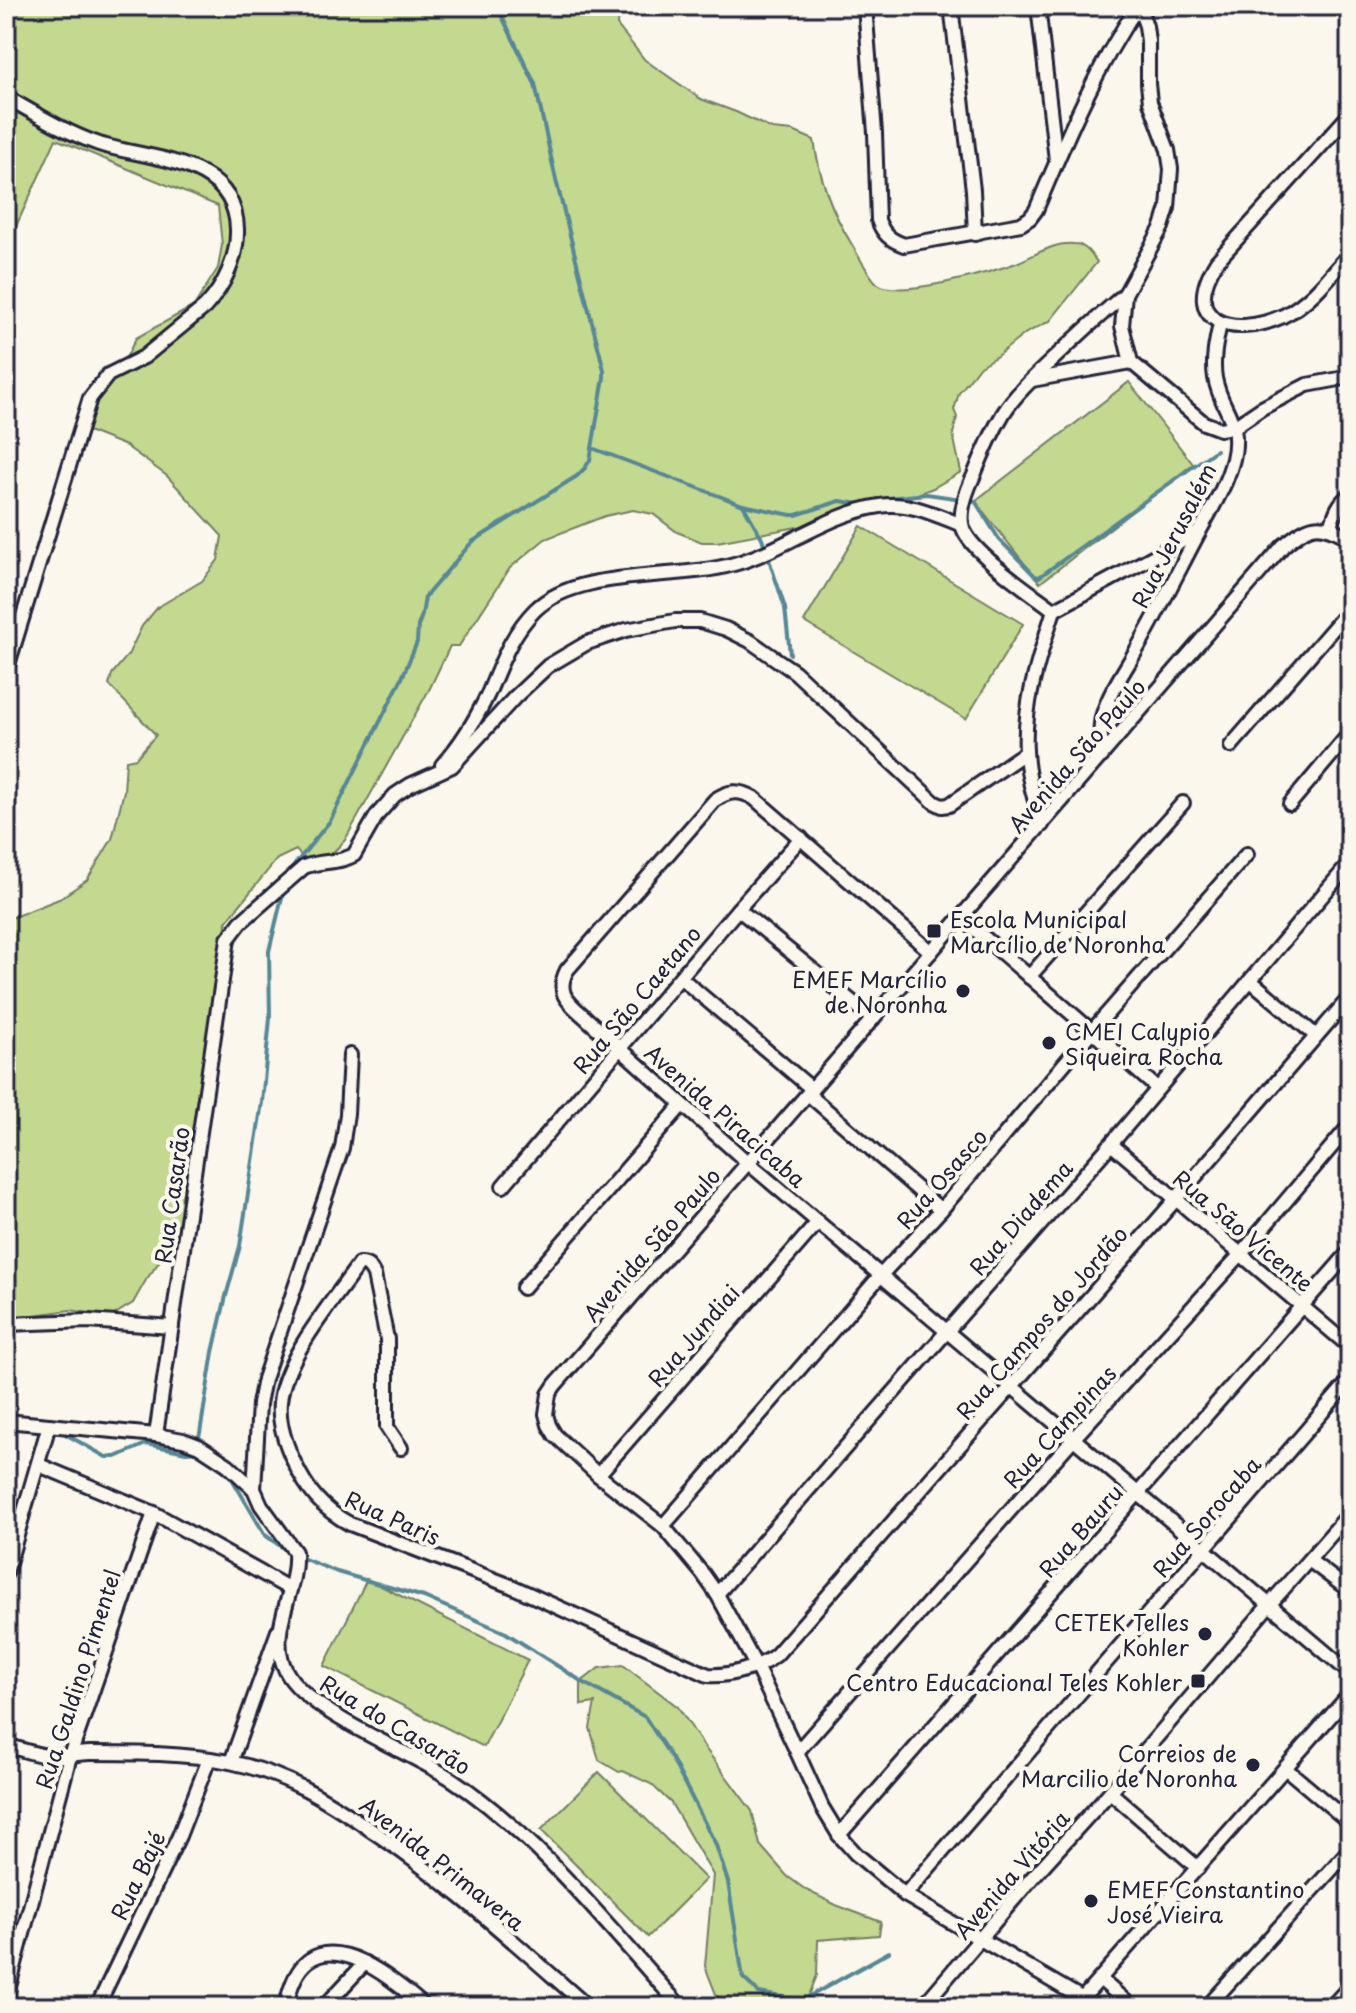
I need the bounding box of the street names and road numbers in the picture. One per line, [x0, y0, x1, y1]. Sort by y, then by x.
street label: Rua Jerusalém [1122, 457, 1224, 613]
street label: Avenida São Paulo [1000, 671, 1152, 839]
street label: Rua São Caetano [564, 918, 708, 1080]
street label: Avenida Piracicaba [638, 1036, 814, 1195]
street label: Rua Osasco [888, 1120, 994, 1236]
street label: Rua Casarão [145, 1124, 197, 1266]
street label: Rua Diadema [961, 1152, 1080, 1282]
street label: Avenida São Paulo [575, 1160, 727, 1328]
street label: Rua São Vicente [1167, 1161, 1321, 1299]
street label: Rua Campos do Jordão [947, 1218, 1135, 1426]
street label: Rua Jundiai [639, 1277, 747, 1393]
street label: Rua Campinas [995, 1357, 1123, 1495]
street label: Rua Sorocaba [1144, 1448, 1268, 1584]
street label: Rua Bauru [1030, 1476, 1130, 1584]
street label: Rua Paris [340, 1481, 446, 1553]
street label: Rua Galdino Pimentel [26, 1565, 128, 1793]
street label: Rua do Casarão [314, 1666, 478, 1782]
street label: Avenida Primavera [353, 1788, 533, 1939]
street label: Avenida Vitória [946, 1802, 1077, 1946]
street label: Rua Bajé [101, 1825, 173, 1925]

